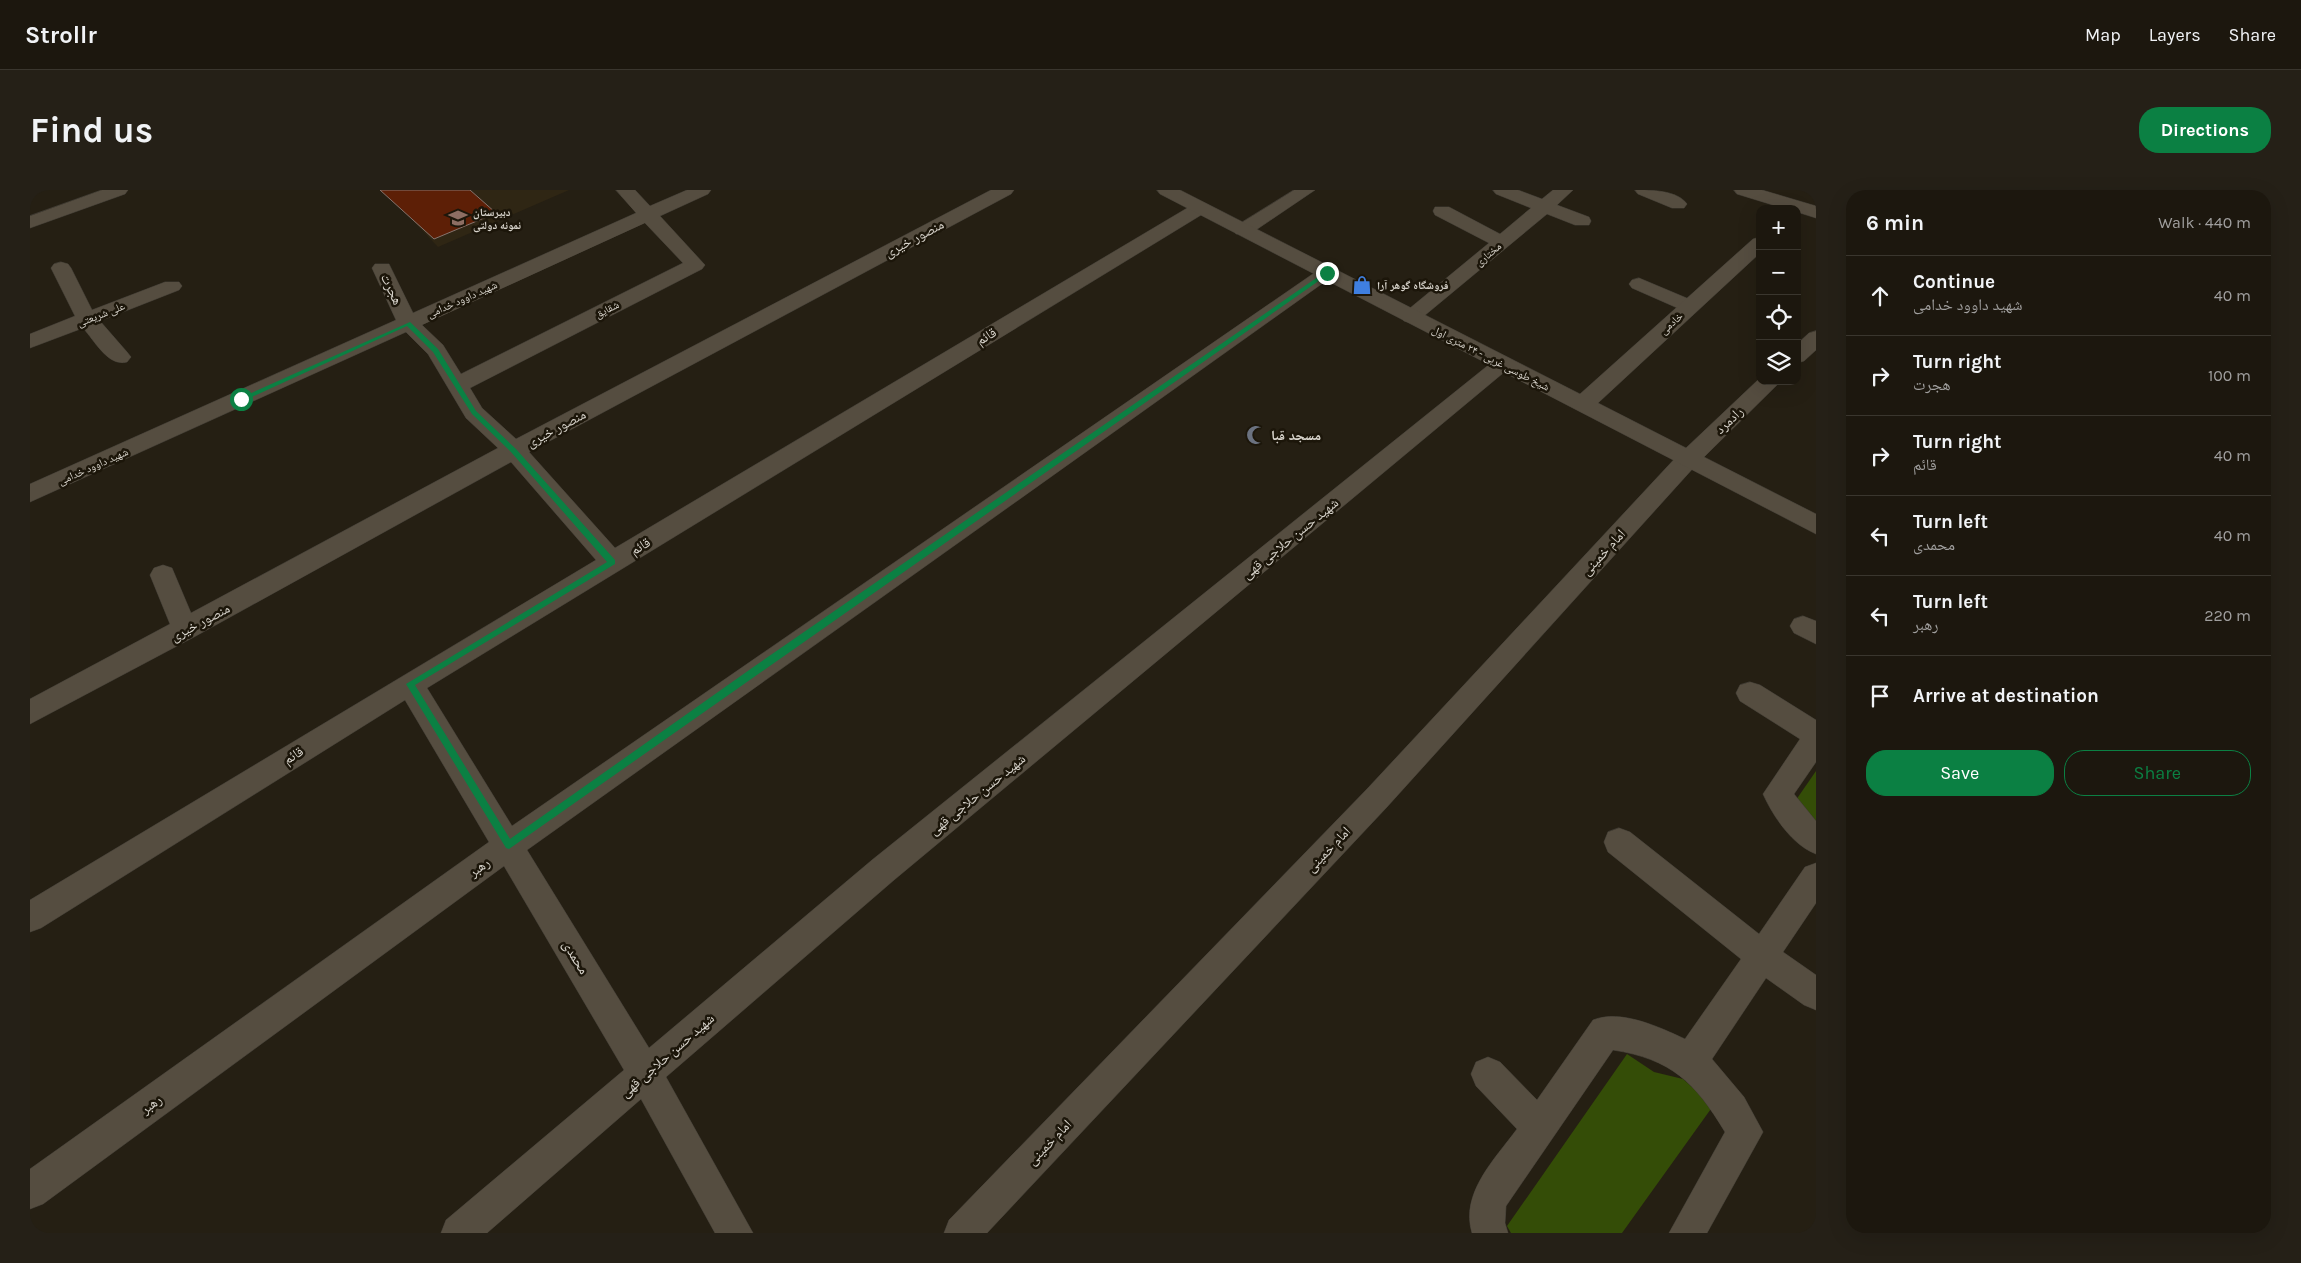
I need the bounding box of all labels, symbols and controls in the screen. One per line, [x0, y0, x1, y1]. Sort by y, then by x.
text: Strollr [25, 21, 97, 49]
text: Map [2085, 24, 2121, 46]
text: Layers [2149, 24, 2201, 46]
text: Share [2229, 24, 2276, 46]
button: Directions [2139, 107, 2271, 153]
text: Find us [30, 110, 153, 151]
map controls [1756, 205, 1801, 385]
button: + [1756, 205, 1801, 250]
place label: دبیرستان نمونه دولتی [473, 206, 521, 233]
school or university icon: دبیرستان نمونه دولتی [447, 207, 469, 229]
text: 6 min [1866, 211, 1924, 235]
text: Walk · 440 m [2158, 213, 2251, 232]
street label: منصور خیری [882, 216, 947, 261]
street label: مختاری [1473, 240, 1504, 269]
button: − [1756, 250, 1801, 295]
route end [1316, 262, 1339, 285]
street label: هجرت [377, 271, 406, 308]
text: Continue [1913, 271, 1995, 293]
shop icon: فروشگاه گوهر آرا [1351, 274, 1373, 296]
street label: شهید داوود خدامی [425, 278, 499, 321]
place label: فروشگاه گوهر آرا [1377, 279, 1449, 292]
icon: ahead [1866, 282, 1894, 310]
text: 40 m [2214, 286, 2251, 305]
button: locate [1756, 295, 1801, 340]
text: شهید داوود خدامی [1913, 295, 2022, 314]
street label: شقایق [593, 298, 621, 321]
street label: علی شریعتی [76, 299, 127, 329]
street label: خادمی [1657, 310, 1686, 337]
street label: شیخ طوسی غربی - ۲۴ متری اول [1430, 323, 1552, 394]
street label: قائم [973, 324, 1000, 350]
button: layers [1756, 340, 1801, 385]
text: Turn right [1913, 351, 2002, 373]
icon: right [1866, 362, 1894, 390]
text: 100 m [2208, 366, 2251, 385]
text: هجرت [1913, 375, 1951, 394]
route start [230, 388, 253, 411]
street label: رادمرد [1712, 403, 1747, 438]
street label: منصور خیری [524, 406, 589, 451]
mosque icon: مسجد قبا [1245, 424, 1267, 446]
place label: مسجد قبا [1271, 427, 1321, 444]
text: Turn right [1913, 431, 2002, 453]
icon: right [1866, 442, 1894, 470]
street label: شهید داوود خدامی [56, 445, 130, 488]
text: 40 m [2214, 446, 2251, 465]
text: قائم [1913, 455, 1937, 474]
street label: شهید حسن حلاجی قهی [1239, 494, 1342, 583]
text: Turn left [1913, 511, 1988, 533]
icon: left [1866, 522, 1894, 550]
street label: امام خمینی [1578, 526, 1630, 580]
text: 40 m [2214, 526, 2251, 545]
street label: قائم [627, 534, 654, 560]
text: محمدی [1913, 535, 1955, 554]
text: Turn left [1913, 591, 1988, 613]
street label: منصور خیری [168, 600, 233, 645]
icon: left [1866, 602, 1894, 630]
text: 220 m [2204, 606, 2251, 625]
text: رهبر [1913, 615, 1938, 634]
icon: arrive [1866, 682, 1894, 710]
text: Arrive at destination [1913, 685, 2099, 707]
street label: قائم [280, 743, 307, 769]
street label: شهید حسن حلاجی قهی [926, 750, 1029, 839]
button: Save [1866, 750, 2054, 796]
button: Share [2064, 750, 2251, 796]
street label: امام خمینی [1302, 823, 1355, 876]
street label: رهبر [464, 854, 493, 881]
street label: محمدی [559, 937, 592, 977]
street label: شهید حسن حلاجی قهی [617, 1010, 718, 1101]
street label: رهبر [136, 1091, 165, 1118]
street label: امام خمینی [1023, 1116, 1076, 1169]

